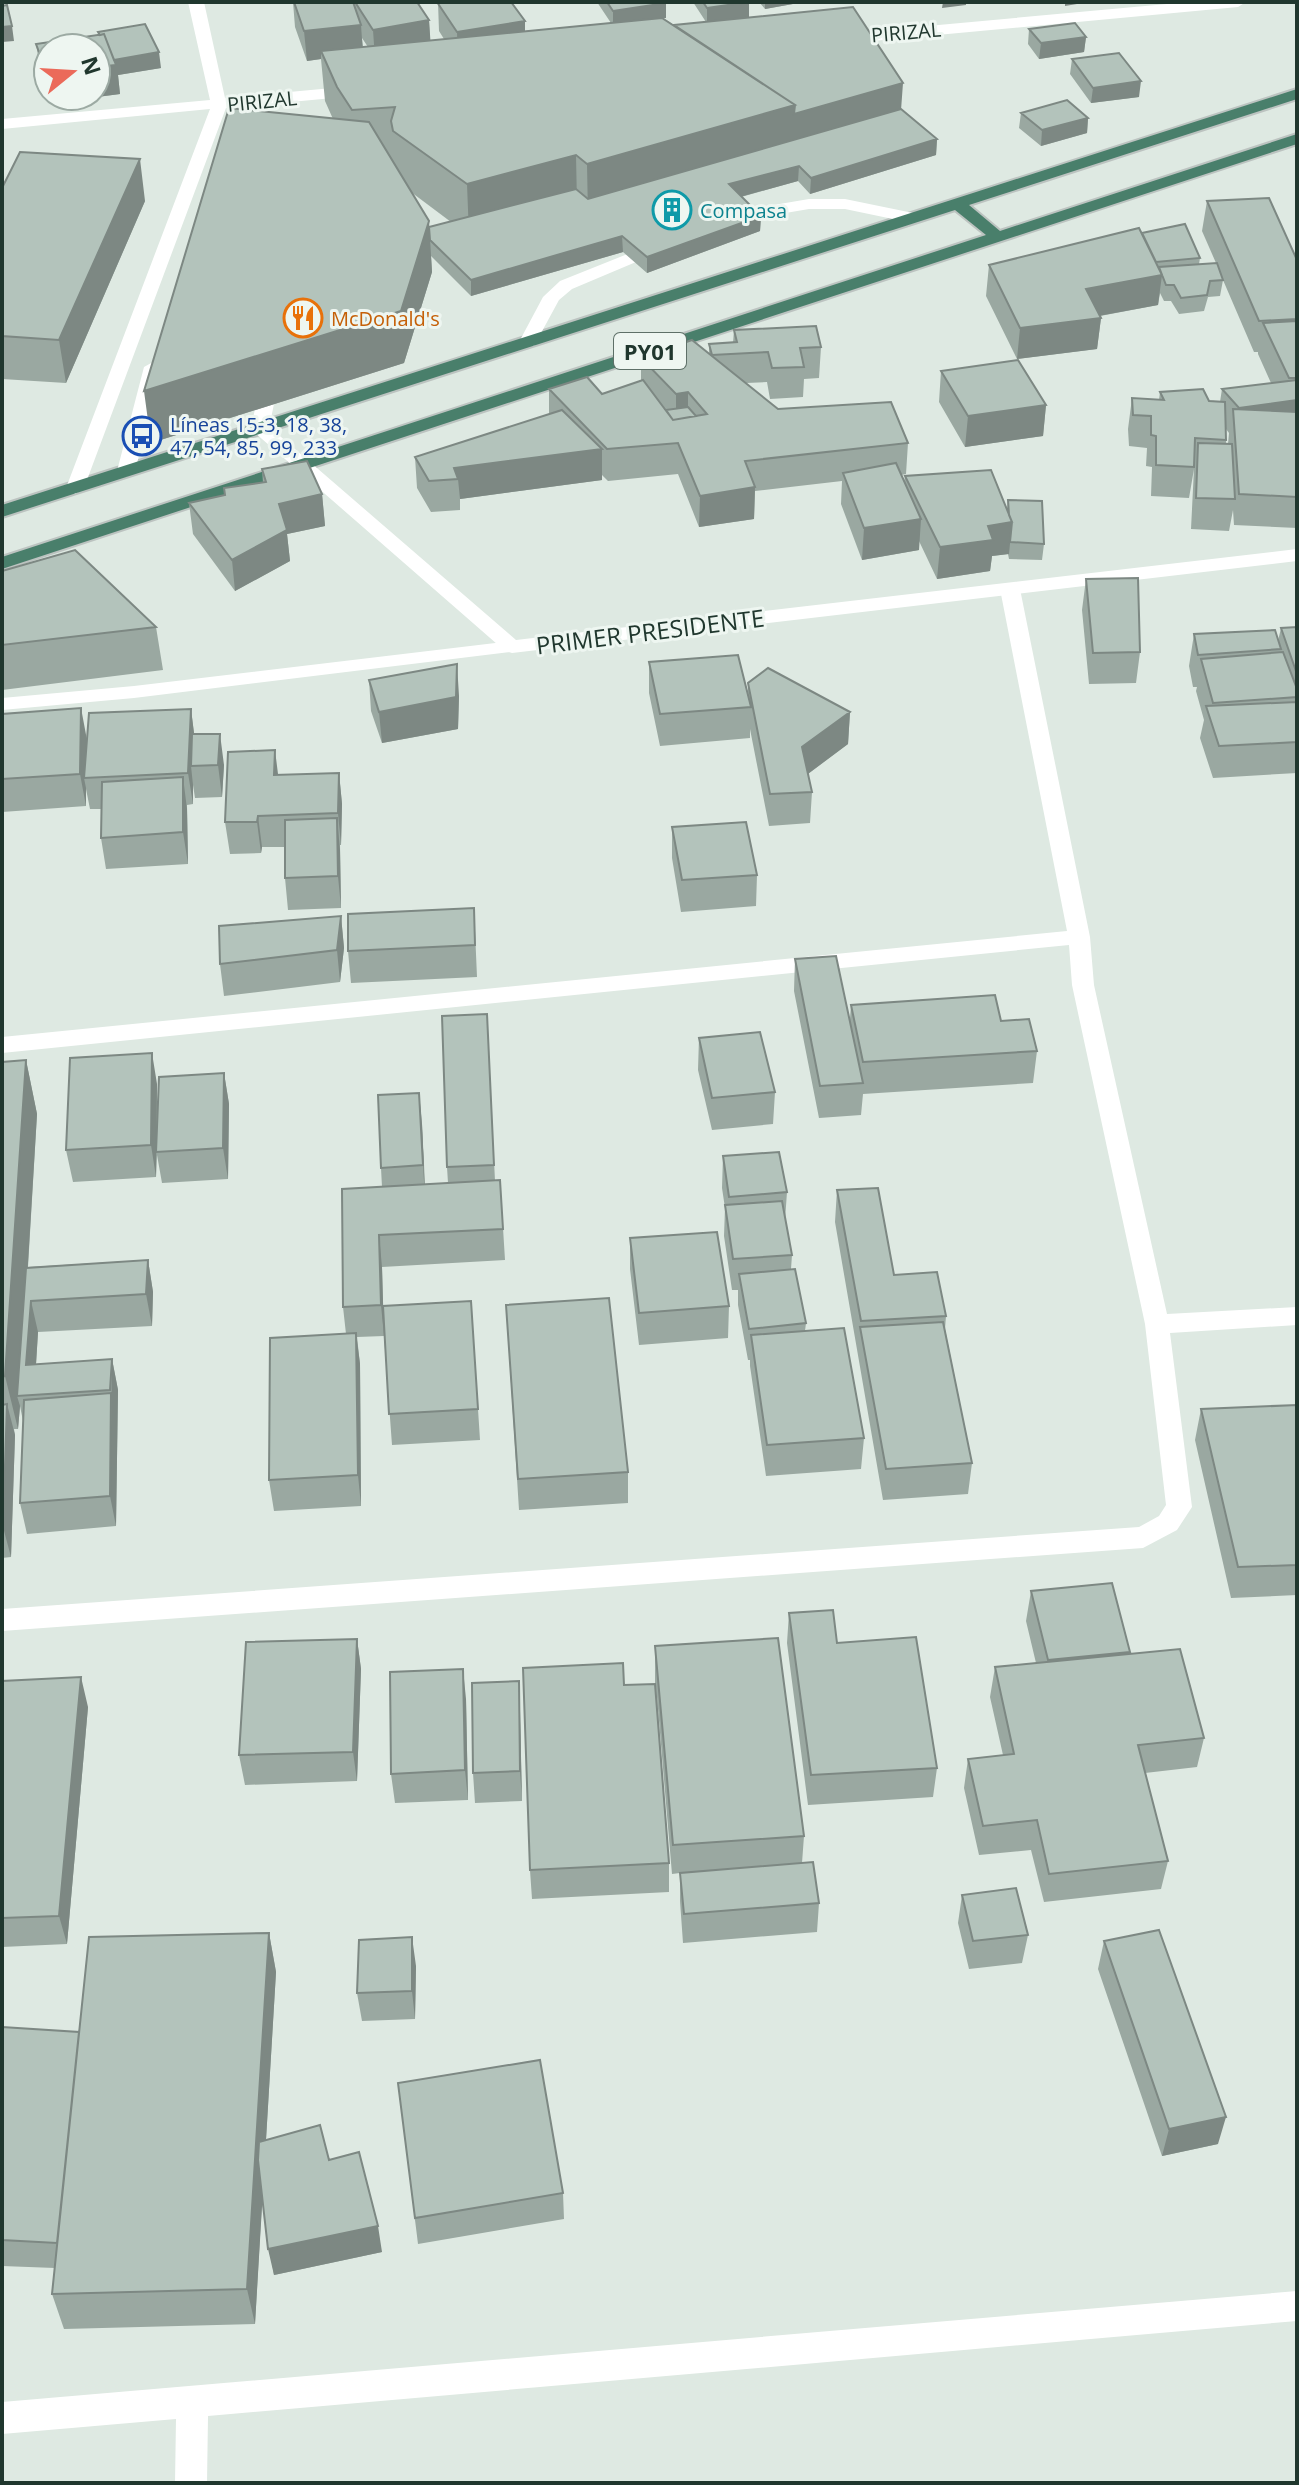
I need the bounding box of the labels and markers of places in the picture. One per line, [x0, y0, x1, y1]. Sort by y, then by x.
building icon: Compasa [651, 189, 693, 231]
place label: Compasa [700, 197, 787, 224]
restaurant icon: McDonald's [282, 297, 324, 339]
place label: McDonald's [331, 305, 440, 332]
place label: Líneas 15-3, 18, 38, 47, 54, 85, 99, 233 [170, 411, 347, 461]
bus stop icon: Líneas 15-3, 18, 38, 47, 54, 85, 99, 233 [121, 415, 163, 457]

